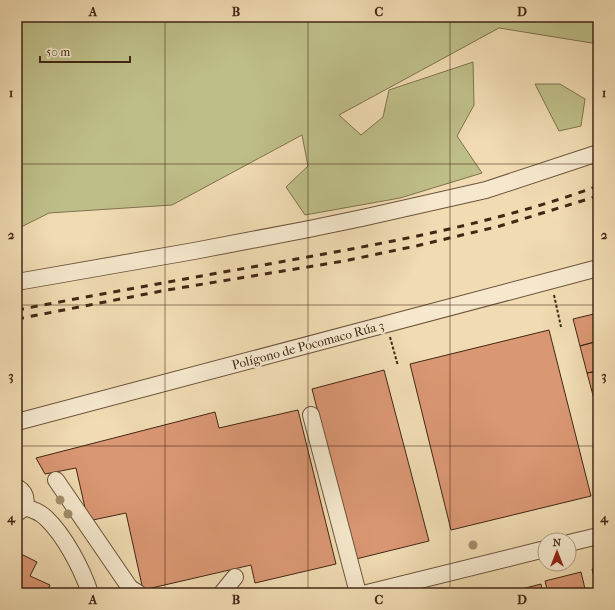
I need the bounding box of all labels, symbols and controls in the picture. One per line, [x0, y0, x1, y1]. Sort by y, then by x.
text: A [88, 4, 98, 19]
text: B [232, 4, 241, 19]
text: C [375, 4, 384, 19]
text: D [517, 4, 527, 19]
scale bar [40, 38, 130, 64]
text: 50 m [46, 45, 70, 59]
text: 1 [9, 85, 14, 100]
text: 1 [602, 85, 607, 100]
text: 2 [8, 227, 15, 242]
text: 2 [601, 227, 608, 242]
street label: Polígono de Pocomaco Rúa 3 [230, 317, 386, 373]
text: 3 [8, 368, 14, 384]
text: 3 [601, 368, 607, 384]
text: 4 [6, 510, 16, 526]
text: 4 [599, 510, 609, 526]
north arrow [537, 532, 577, 572]
text: N [553, 536, 562, 549]
text: A [88, 592, 98, 607]
text: B [232, 592, 241, 607]
text: C [375, 592, 384, 607]
text: D [517, 592, 527, 607]

